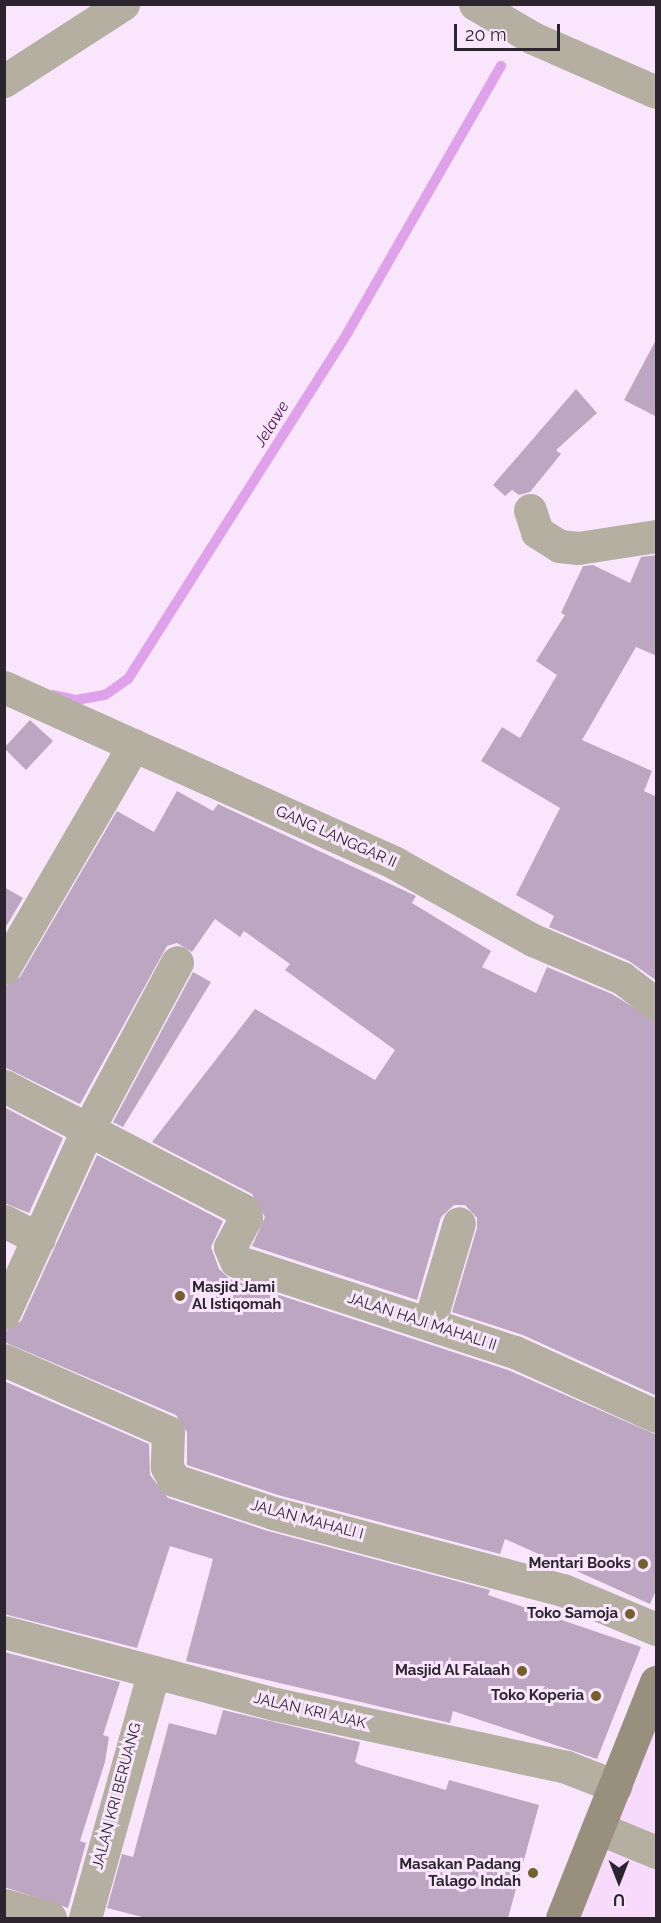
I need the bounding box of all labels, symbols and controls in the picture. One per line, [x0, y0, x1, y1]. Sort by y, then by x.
scale bar [457, 12, 564, 50]
text: 20 m [465, 24, 507, 45]
water label: Jelawe [251, 398, 293, 450]
street label: GANG LANGGAR II [273, 802, 399, 872]
place label: Masjid Jami Al Istiqomah [192, 1278, 282, 1313]
marker: Masjid Jami Al Istiqomah [173, 1289, 187, 1303]
street label: JALAN HAJI MAHALI II [345, 1289, 499, 1355]
street label: JALAN MAHALI I [249, 1496, 365, 1544]
place label: Mentari Books [528, 1555, 631, 1573]
marker: Mentari Books [636, 1557, 650, 1571]
place label: Toko Samoja [527, 1605, 618, 1623]
marker: Toko Samoja [623, 1607, 637, 1621]
place label: Masjid Al Falaah [394, 1662, 510, 1680]
marker: Masjid Al Falaah [515, 1664, 529, 1678]
place label: Toko Koperia [491, 1687, 584, 1705]
street label: JALAN KRI AJAK [252, 1689, 368, 1733]
marker: Toko Koperia [589, 1689, 603, 1703]
street label: JALAN KRI BERUANG [89, 1721, 145, 1871]
north arrow [589, 1851, 649, 1911]
place label: Masakan Padang Talago Indah [399, 1855, 521, 1890]
marker: Masakan Padang Talago Indah [526, 1866, 540, 1880]
text: U [613, 1890, 625, 1909]

